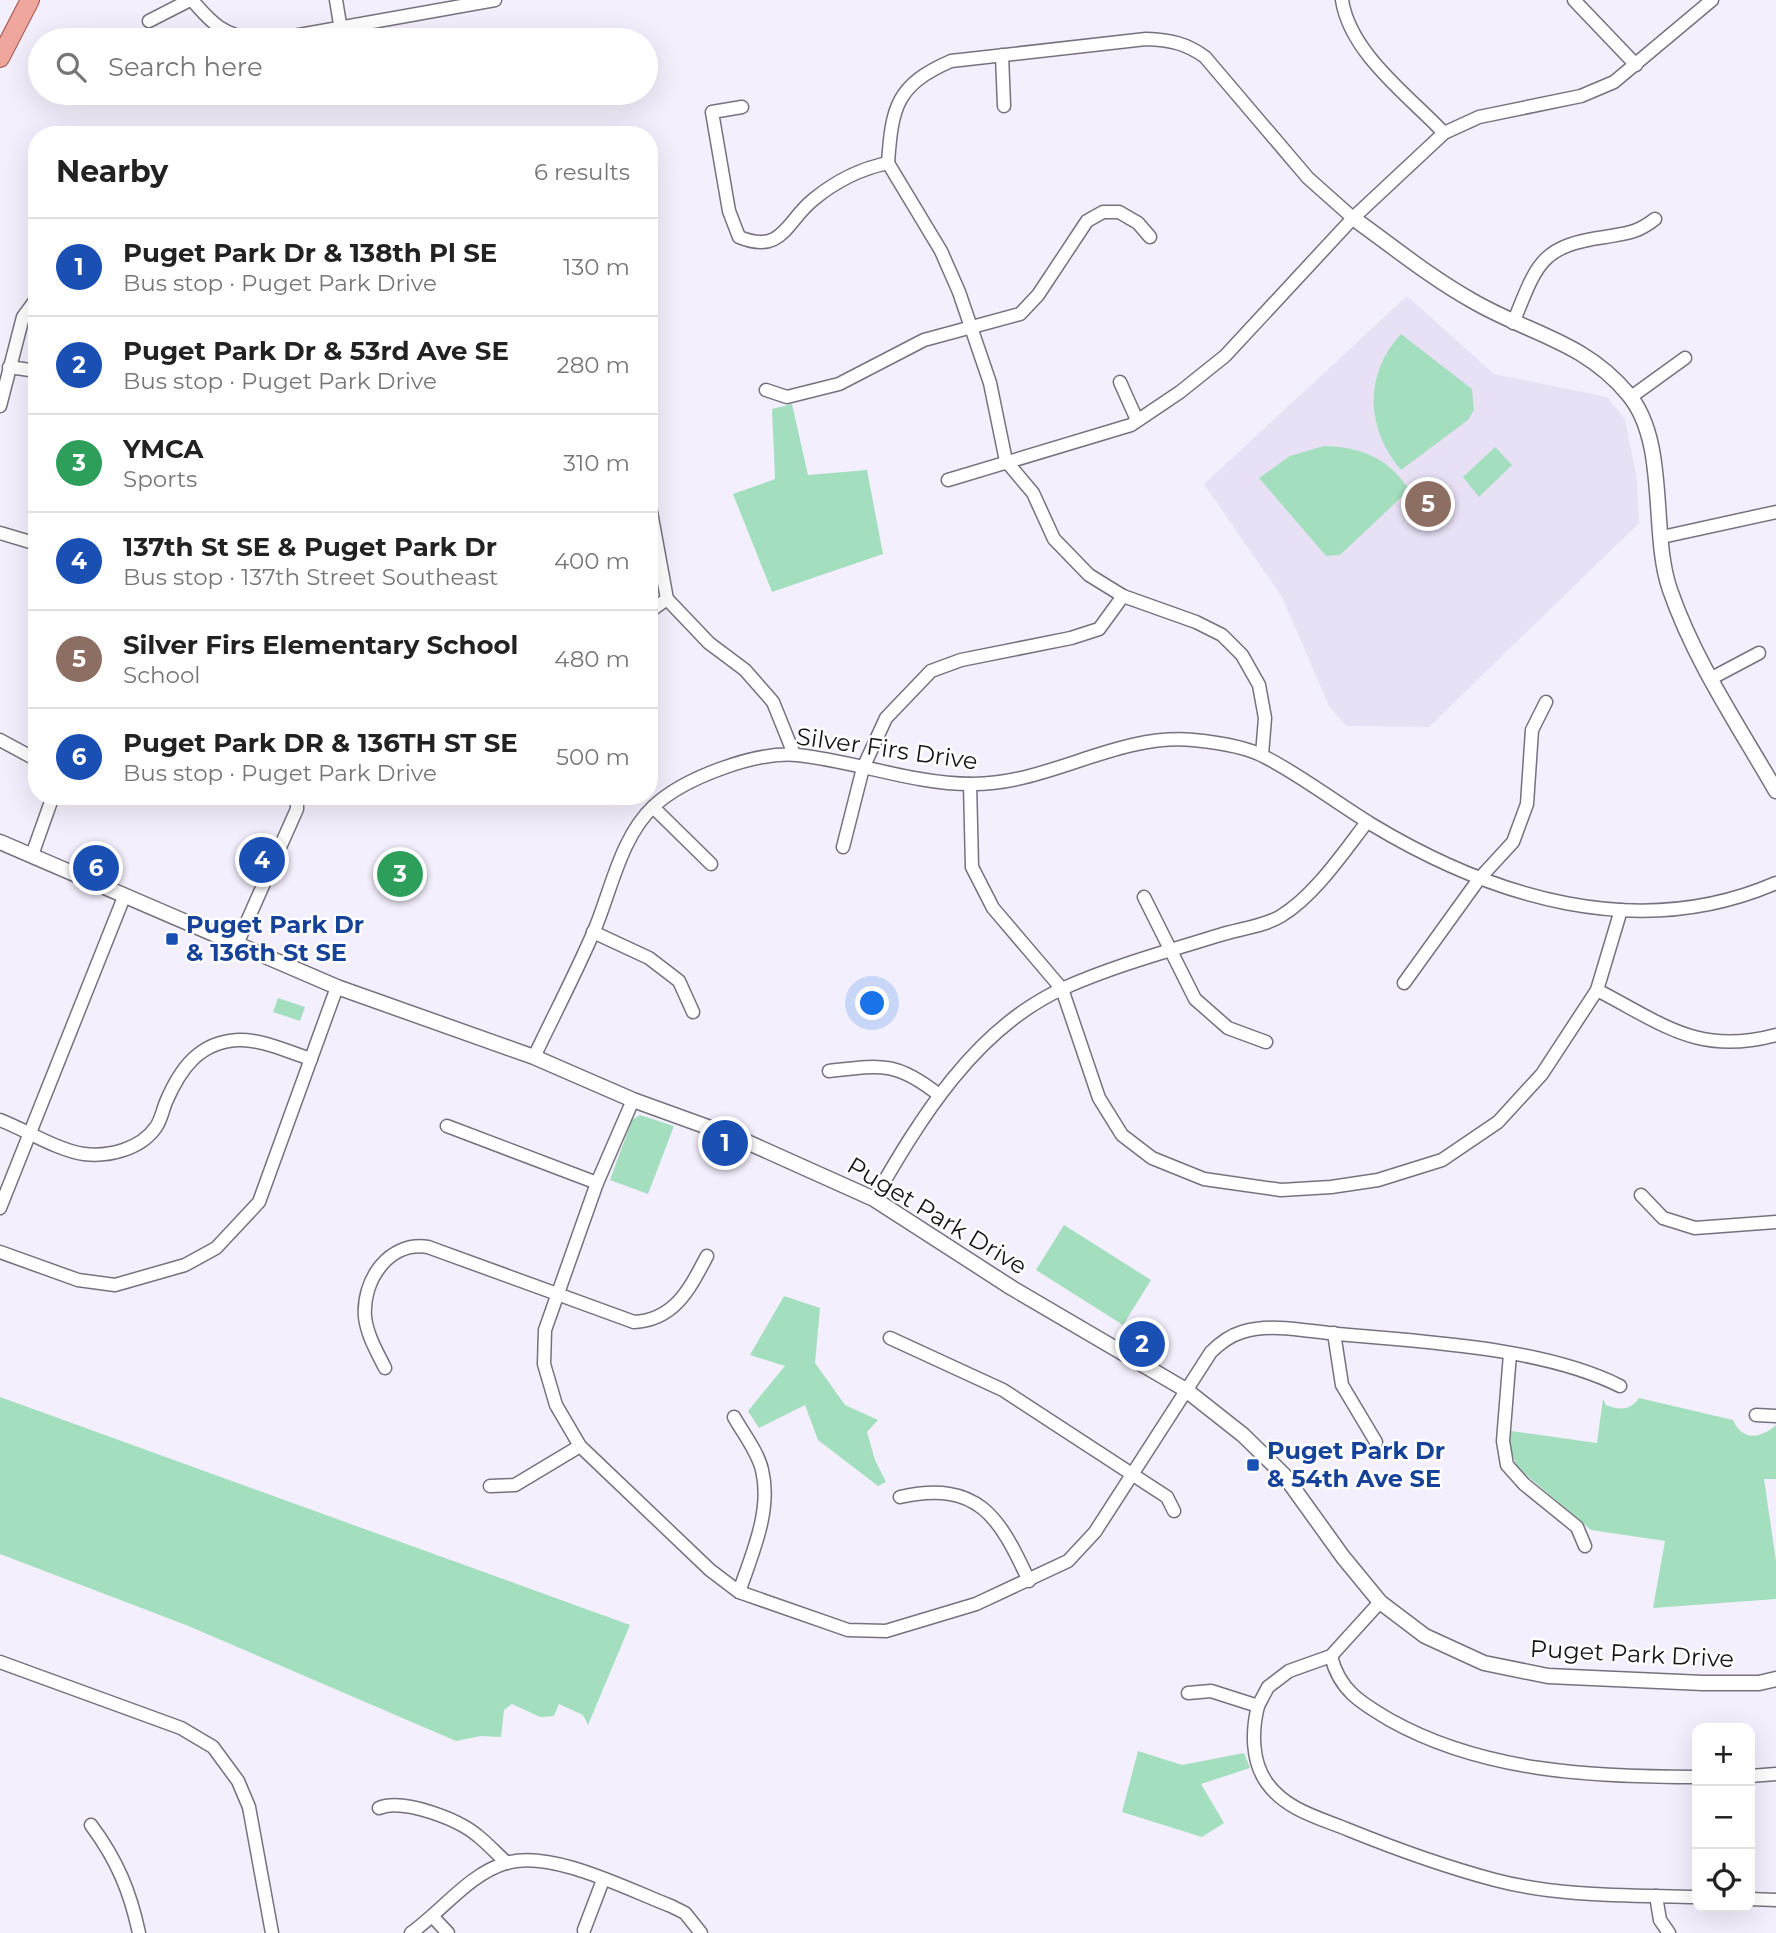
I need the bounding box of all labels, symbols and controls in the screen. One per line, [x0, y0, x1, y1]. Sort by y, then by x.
search box [28, 28, 658, 105]
icon: search [52, 48, 90, 86]
text: Search here [108, 51, 263, 83]
text: Nearby [56, 153, 168, 190]
text: 6 results [534, 158, 630, 186]
text: Puget Park Dr & 138th Pl SE [123, 237, 497, 269]
text: 1 [74, 253, 84, 281]
text: 130 m [563, 253, 630, 281]
text: Bus stop · Puget Park Drive [123, 269, 437, 297]
text: Puget Park Dr & 53rd Ave SE [123, 335, 509, 367]
text: 2 [72, 351, 86, 379]
text: 280 m [557, 351, 630, 379]
text: Bus stop · Puget Park Drive [123, 367, 437, 395]
text: YMCA [123, 433, 204, 465]
text: 3 [72, 449, 86, 477]
text: 310 m [563, 449, 630, 477]
text: Sports [123, 465, 197, 493]
pin: 5 [1405, 478, 1451, 530]
text: 137th St SE & Puget Park Dr [123, 531, 497, 563]
text: 4 [71, 547, 87, 575]
text: 400 m [554, 547, 630, 575]
text: Bus stop · 137th Street Southeast [123, 563, 498, 591]
text: Silver Firs Elementary School [123, 629, 518, 661]
text: 5 [72, 645, 86, 673]
text: 480 m [554, 645, 630, 673]
text: School [123, 661, 201, 689]
street label: Silver Firs Drive [795, 721, 980, 776]
text: Puget Park DR & 136TH ST SE [123, 727, 518, 759]
text: 6 [72, 743, 86, 771]
text: 500 m [556, 743, 630, 771]
text: Bus stop · Puget Park Drive [123, 759, 437, 787]
pin: 4 [239, 834, 285, 886]
pin: 6 [73, 842, 119, 894]
pin: 3 [377, 848, 423, 900]
place label: Puget Park Dr & 136th St SE [186, 910, 364, 967]
marker: Puget Park Dr & 136th St SE [164, 931, 180, 947]
your location [855, 986, 889, 1020]
pin: 1 [702, 1117, 748, 1169]
street label: Puget Park Drive [842, 1151, 1032, 1281]
pin: 2 [1119, 1318, 1165, 1370]
place label: Puget Park Dr & 54th Ave SE [1267, 1436, 1445, 1493]
marker: Puget Park Dr & 54th Ave SE [1245, 1457, 1261, 1473]
street label: Puget Park Drive [1529, 1634, 1735, 1673]
map controls [1692, 1723, 1755, 1912]
button: + [1692, 1723, 1755, 1786]
button: − [1692, 1786, 1755, 1849]
button: locate [1692, 1849, 1755, 1912]

